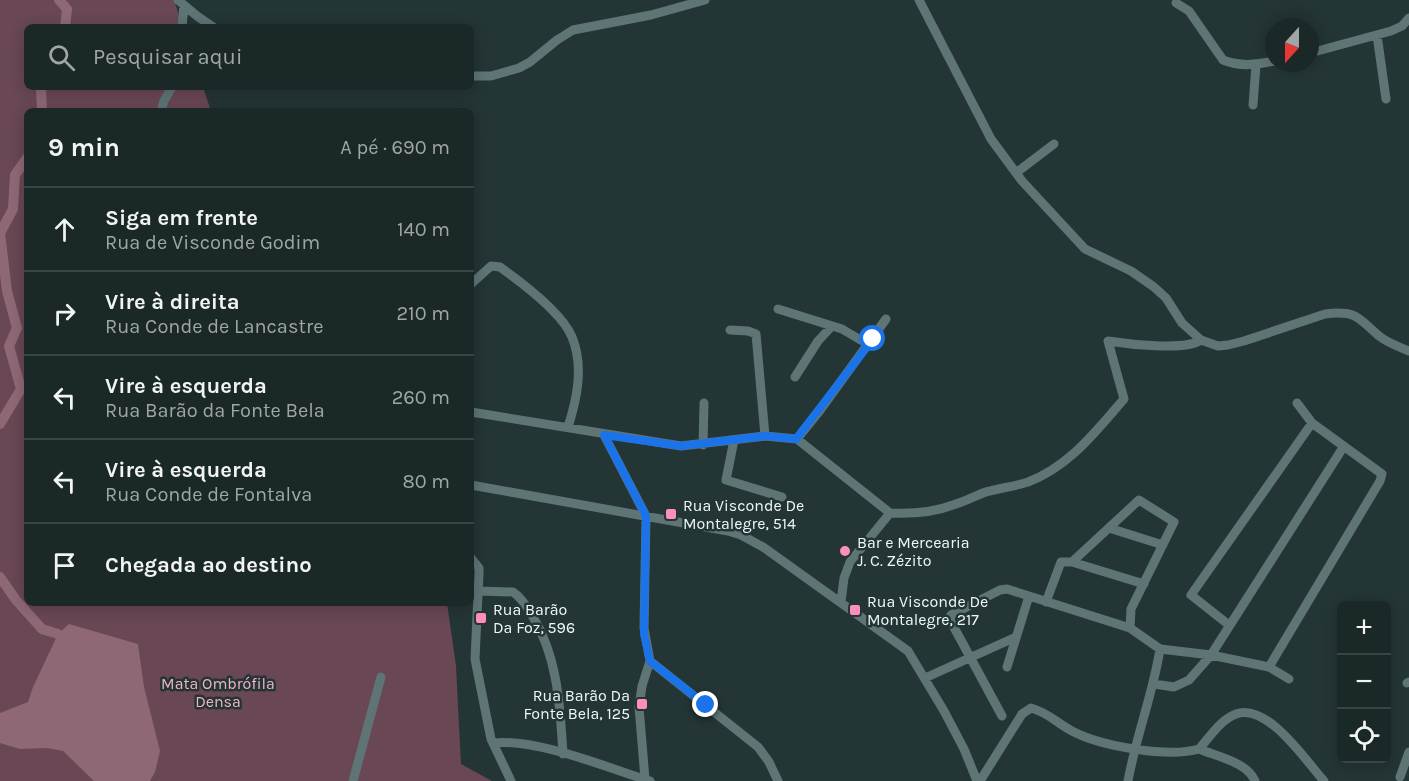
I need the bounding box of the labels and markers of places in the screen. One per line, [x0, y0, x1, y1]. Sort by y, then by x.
place label: Rua Visconde De Montalegre, 514 [683, 496, 804, 533]
marker: Rua Visconde De Montalegre, 514 [664, 507, 678, 521]
place label: Bar e Mercearia J. C. Zézito [857, 533, 970, 570]
marker: Bar e Mercearia J. C. Zézito [838, 544, 852, 558]
place label: Rua Visconde De Montalegre, 217 [867, 592, 988, 629]
place label: Rua Barão Da Foz, 596 [493, 600, 575, 637]
marker: Rua Visconde De Montalegre, 217 [848, 603, 862, 617]
marker: Rua Barão Da Foz, 596 [474, 611, 488, 625]
place label: Rua Barão Da Fonte Bela, 125 [523, 686, 630, 723]
marker: Rua Barão Da Fonte Bela, 125 [635, 697, 649, 711]

